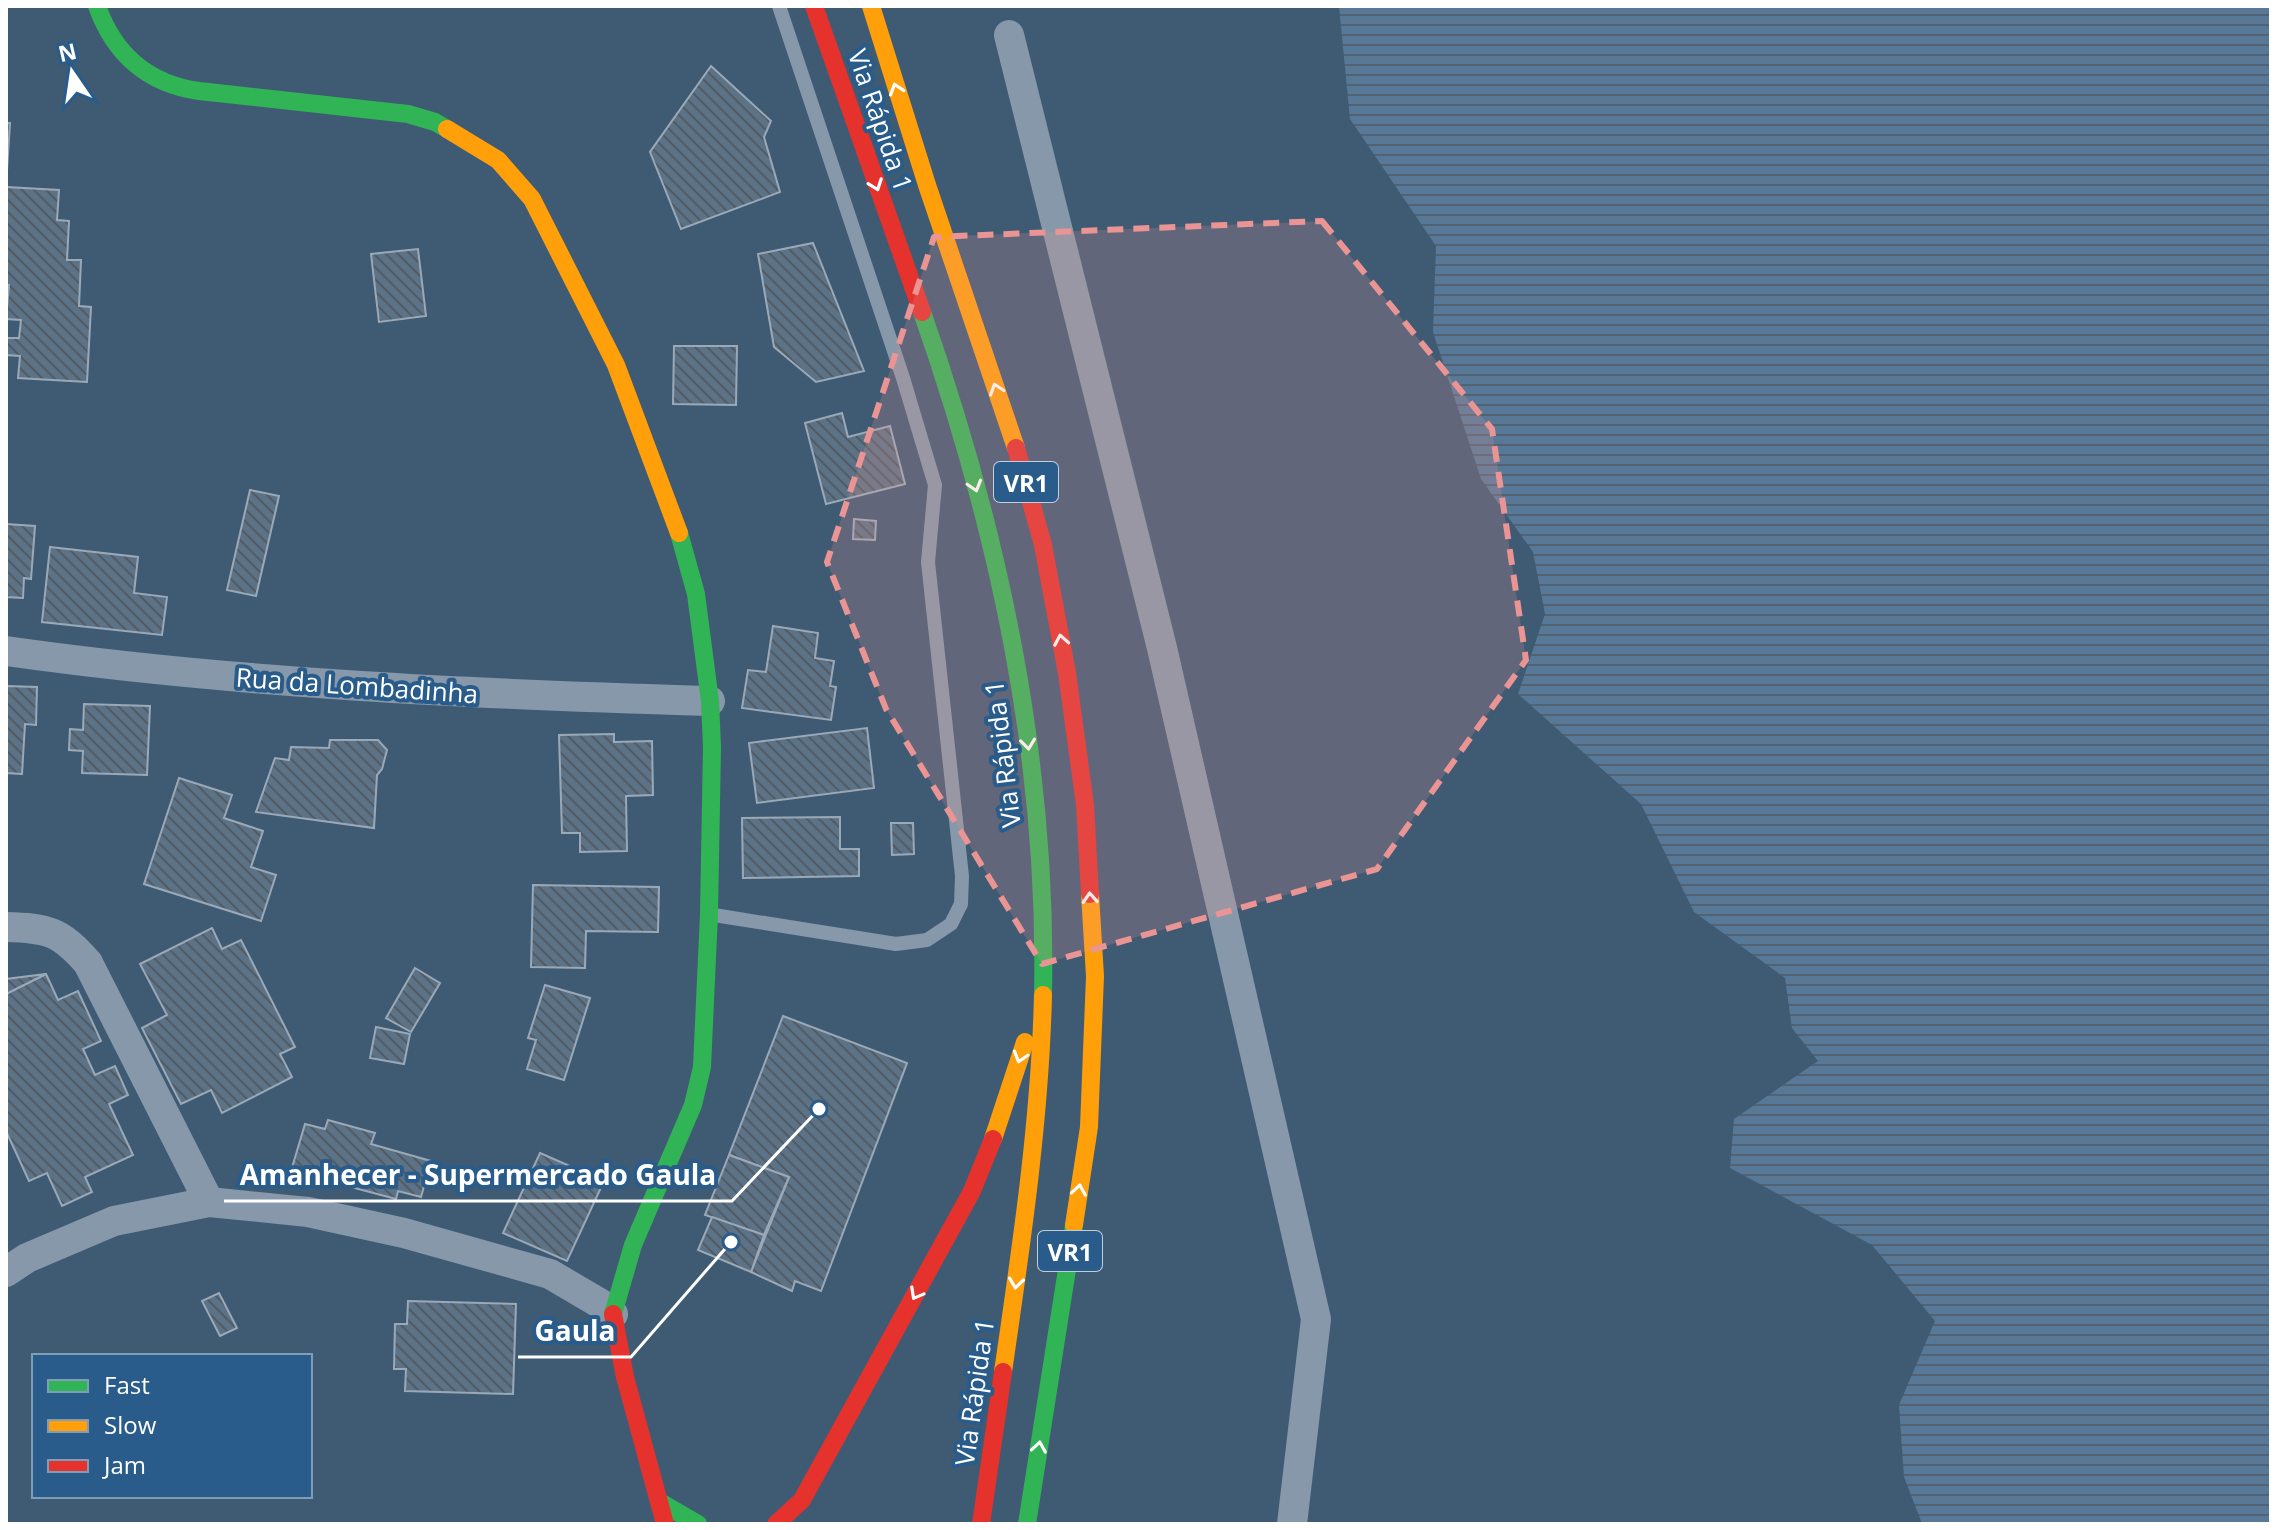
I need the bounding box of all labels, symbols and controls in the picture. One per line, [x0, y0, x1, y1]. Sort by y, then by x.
north arrow [32, 32, 112, 112]
text: N [55, 35, 79, 68]
street label: Via Rápida 1 [840, 44, 922, 196]
one-way arrow [889, 83, 905, 96]
one-way arrow [867, 178, 883, 192]
one-way arrow [990, 383, 1006, 397]
road number: VR1 [994, 462, 1058, 502]
one-way arrow [966, 478, 982, 492]
one-way arrow [1053, 634, 1070, 647]
street label: Rua da Lombadinha [235, 659, 479, 711]
street label: Via Rápida 1 [975, 678, 1029, 830]
one-way arrow [1020, 738, 1037, 751]
one-way arrow [1082, 891, 1099, 904]
one-way arrow [1013, 1049, 1029, 1063]
callout: Amanhecer - Supermercado Gaula [224, 1149, 732, 1201]
text: Amanhecer - Supermercado Gaula [240, 1155, 716, 1193]
one-way arrow [1070, 1183, 1087, 1197]
road number: VR1 [1038, 1231, 1102, 1271]
one-way arrow [1008, 1276, 1025, 1290]
one-way arrow [910, 1286, 925, 1300]
callout: Gaula [518, 1305, 631, 1357]
text: Gaula [534, 1311, 616, 1349]
street label: Via Rápida 1 [946, 1316, 1002, 1468]
legend [32, 1354, 312, 1498]
text: Fast [104, 1368, 150, 1401]
text: Slow [104, 1408, 157, 1441]
one-way arrow [1030, 1440, 1047, 1454]
text: Jam [102, 1448, 146, 1481]

